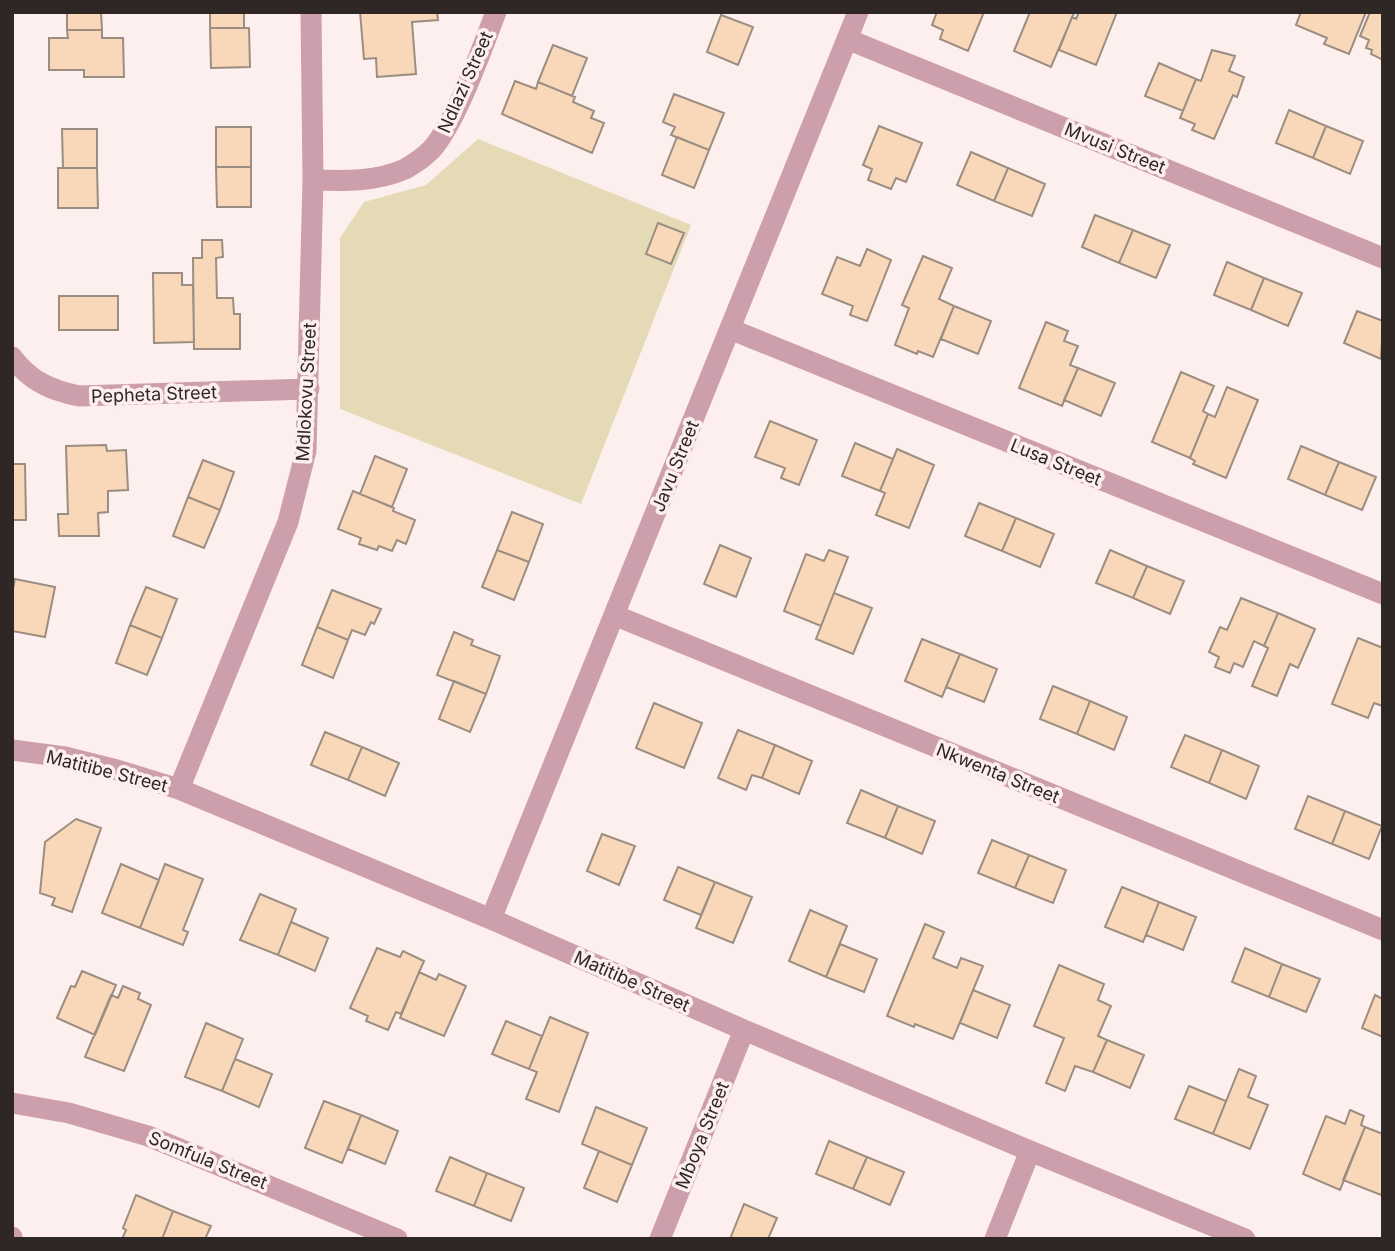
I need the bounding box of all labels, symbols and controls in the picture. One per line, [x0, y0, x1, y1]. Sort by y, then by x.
street label: Ndlazi Street [433, 28, 497, 136]
street label: Mvusi Street [1062, 118, 1169, 178]
street label: Mdlokovu Street [292, 322, 320, 462]
street label: Pepheta Street [91, 381, 217, 407]
street label: Javu Street [647, 417, 703, 515]
street label: Lusa Street [1007, 434, 1105, 490]
street label: Nkwenta Street [933, 739, 1063, 807]
street label: Matitibe Street [44, 746, 170, 796]
street label: Matitibe Street [571, 946, 693, 1016]
street label: Mboya Street [671, 1078, 733, 1192]
street label: Somfula Street [146, 1127, 270, 1193]

